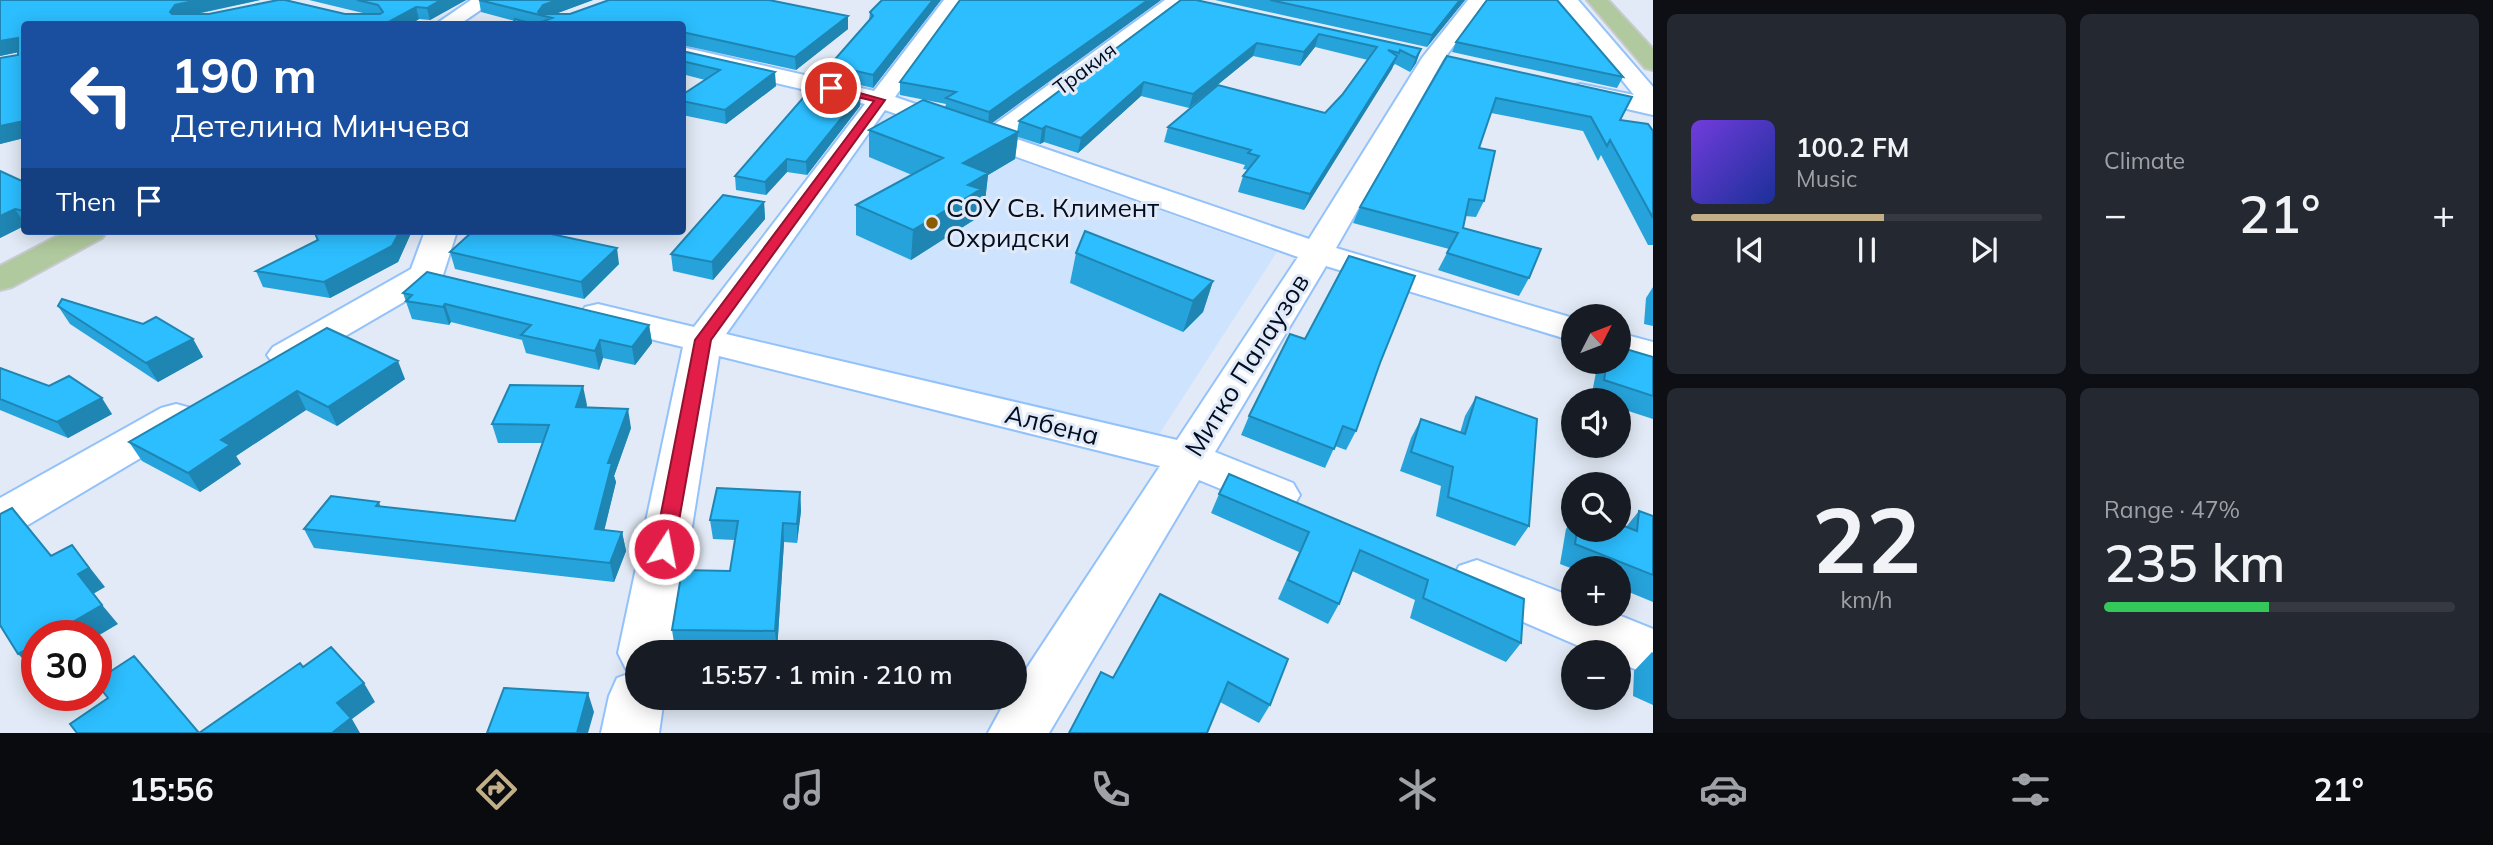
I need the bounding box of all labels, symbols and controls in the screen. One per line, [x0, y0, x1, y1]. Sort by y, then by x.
street label: Тракия [1048, 36, 1121, 100]
text: 190 m [171, 44, 317, 105]
icon: left [56, 49, 147, 140]
pin [801, 58, 861, 118]
icon: arrive [812, 69, 850, 107]
text: Детелина Минчева [171, 105, 470, 145]
text: 100.2 FM [1796, 131, 1909, 164]
text: Climate [2104, 146, 2185, 175]
text: Music [1796, 164, 1857, 193]
text: 21° [2239, 181, 2320, 246]
icon: arrive [130, 182, 168, 220]
text: Then [56, 185, 116, 218]
text: − [2104, 190, 2127, 238]
text: + [2432, 190, 2455, 238]
place label: СОУ Св. Климент Охридски [946, 191, 1159, 254]
marker: СОУ Св. Климент Охридски [924, 215, 940, 231]
icon: previous [1731, 231, 1769, 269]
icon: pause [1848, 231, 1886, 269]
icon: next [1965, 231, 2003, 269]
street label: Митко Палаузов [1177, 267, 1316, 462]
north arrow [1561, 304, 1631, 374]
map controls [1561, 304, 1631, 710]
button: sound [1561, 388, 1631, 458]
street label: Албена [1002, 397, 1102, 452]
button: search [1561, 472, 1631, 542]
text: 22 [1812, 482, 1921, 596]
text: Range · 47% [2104, 495, 2240, 524]
position arrow [627, 512, 701, 586]
text: 235 km [2104, 530, 2285, 595]
button: + [1561, 556, 1631, 626]
text: km/h [1840, 585, 1893, 614]
speed limit sign: 30 [21, 620, 112, 711]
button: − [1561, 640, 1631, 710]
text: 15:57 · 1 min · 210 m [699, 658, 953, 691]
icon: directions [472, 765, 521, 814]
icon: music [779, 765, 828, 814]
icon: phone [1086, 765, 1135, 814]
icon: climate [1393, 765, 1442, 814]
icon: car [1699, 765, 1748, 814]
icon: filters [2006, 765, 2055, 814]
text: 15:56 [129, 769, 214, 809]
text: 21° [2313, 769, 2364, 809]

